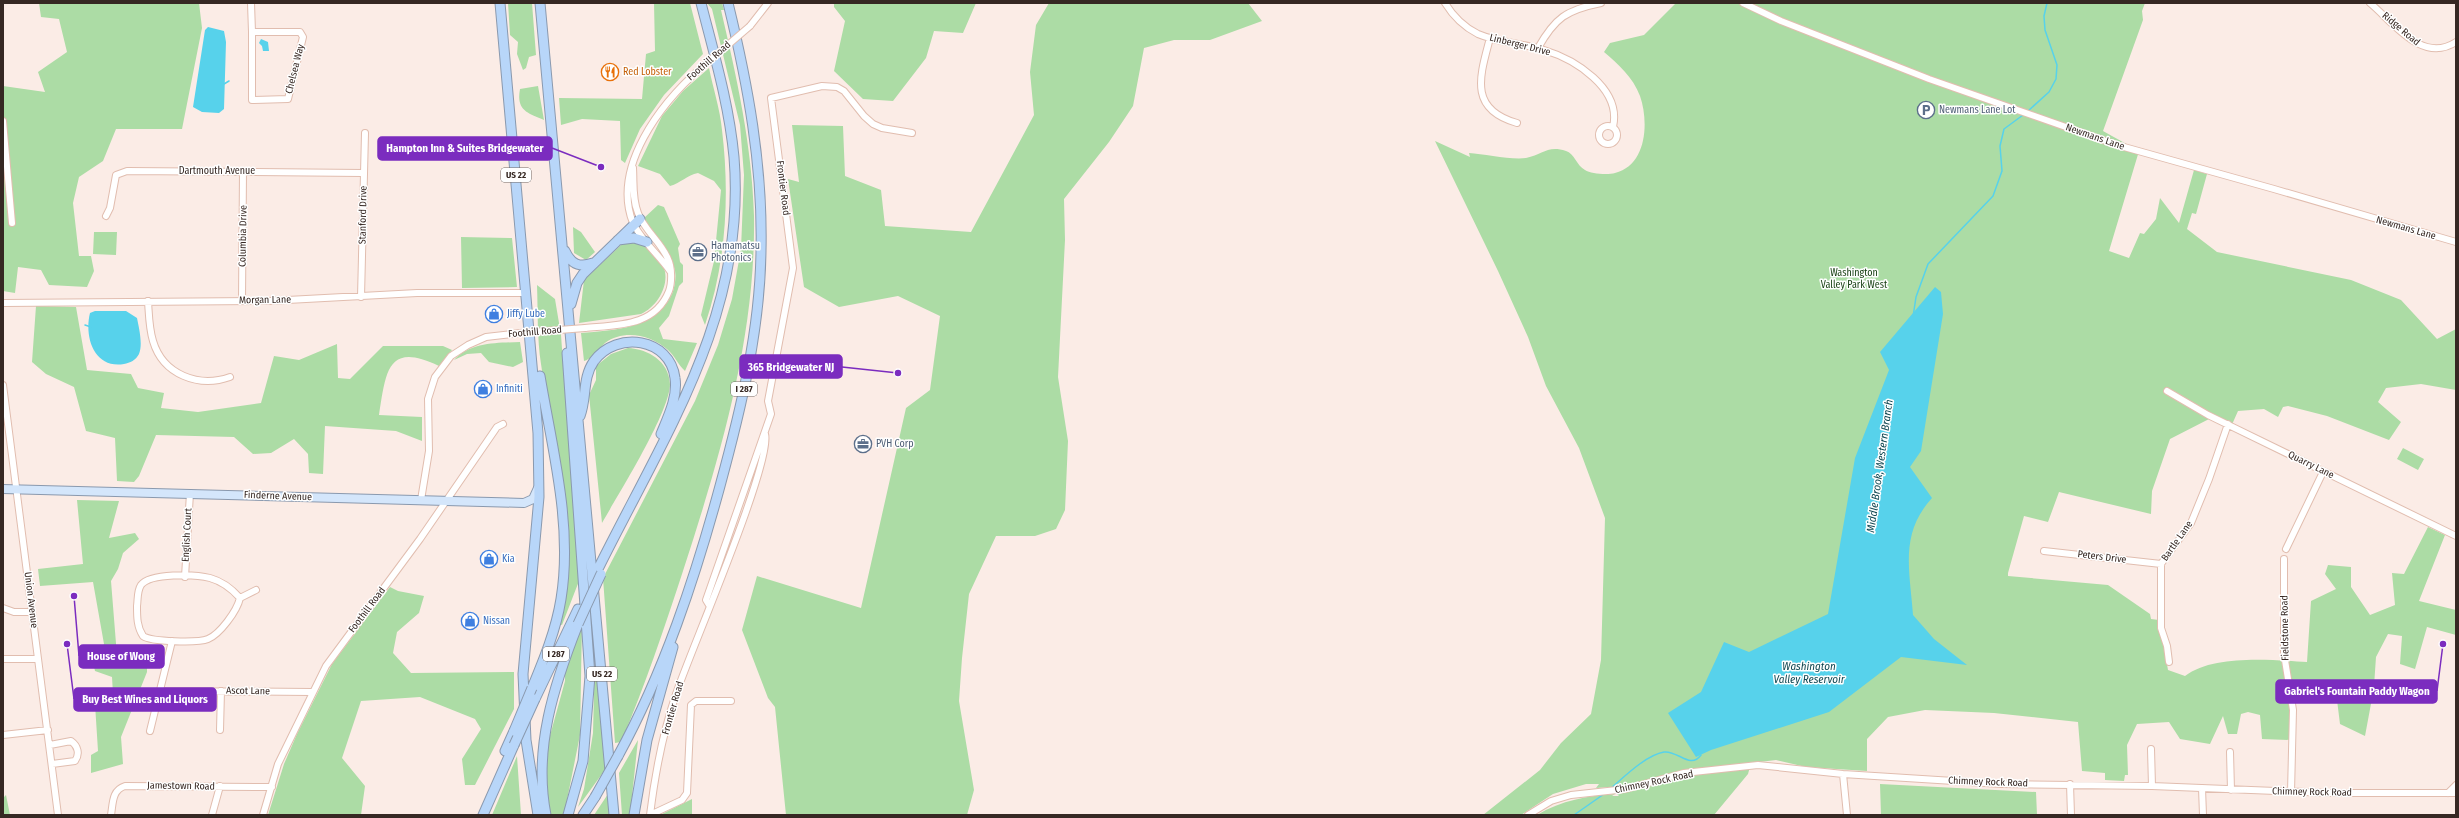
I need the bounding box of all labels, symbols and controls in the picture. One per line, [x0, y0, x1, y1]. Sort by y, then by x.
street label: Ridge Road [2380, 10, 2422, 48]
street label: Linberger Drive [1488, 32, 1552, 58]
street label: Foothill Road [685, 39, 733, 83]
street label: Chelsea Way [283, 42, 307, 95]
restaurant icon: Red Lobster [600, 62, 620, 82]
place label: Red Lobster [623, 66, 672, 78]
parking icon: Newmans Lane Lot [1916, 100, 1936, 120]
place label: Newmans Lane Lot [1939, 104, 2016, 116]
street label: Newmans Lane [2064, 121, 2126, 153]
callout: Hampton Inn & Suites Bridgewater [378, 137, 552, 160]
text: Hampton Inn & Suites Bridgewater [386, 142, 545, 155]
street label: Frontier Road [774, 160, 792, 216]
street label: Dartmouth Avenue [179, 165, 255, 177]
road number: US 22 [501, 168, 531, 182]
street label: Stanford Drive [356, 186, 370, 244]
street label: Columbia Drive [236, 205, 250, 267]
street label: Newmans Lane [2375, 214, 2437, 242]
place label: Hamamatsu Photonics [711, 240, 760, 264]
office icon: Hamamatsu Photonics [688, 242, 708, 262]
park label: Washington Valley Park West [1821, 267, 1888, 291]
street label: Morgan Lane [239, 294, 291, 306]
shop icon: Jiffy Lube [484, 304, 504, 324]
place label: Jiffy Lube [507, 308, 545, 320]
street label: Foothill Road [508, 324, 562, 340]
callout: 365 Bridgewater NJ [740, 355, 842, 378]
text: 365 Bridgewater NJ [747, 361, 834, 374]
shop icon: Infiniti [473, 379, 493, 399]
road number: I 287 [731, 382, 757, 396]
place label: Infiniti [496, 383, 523, 395]
water label: Middle Brook, Western Branch [1864, 398, 1896, 533]
office icon: PVH Corp [853, 434, 873, 454]
place label: PVH Corp [876, 438, 914, 450]
street label: Quarry Lane [2286, 449, 2336, 481]
street label: Finderne Avenue [244, 489, 312, 503]
street label: English Court [180, 507, 194, 562]
street label: Bartle Lane [2159, 519, 2195, 563]
street label: Peters Drive [2077, 548, 2127, 566]
shop icon: Kia [479, 549, 499, 569]
place label: Kia [502, 553, 515, 565]
street label: Union Avenue [22, 571, 40, 629]
street label: Foothill Road [346, 585, 388, 635]
street label: Fieldstone Road [2278, 595, 2292, 661]
shop icon: Nissan [460, 611, 480, 631]
place label: Nissan [483, 615, 510, 627]
callout: House of Wong [79, 645, 164, 668]
road number: I 287 [543, 647, 569, 661]
text: House of Wong [87, 650, 156, 663]
water label: Washington Valley Reservoir [1773, 660, 1846, 686]
road number: US 22 [587, 667, 617, 681]
street label: Frontier Road [660, 680, 686, 736]
callout: Gabriel's Fountain Paddy Wagon [2276, 680, 2437, 703]
street label: Ascot Lane [226, 685, 270, 697]
text: Gabriel's Fountain Paddy Wagon [2284, 685, 2430, 698]
callout: Buy Best Wines and Liquors [74, 688, 216, 711]
text: Buy Best Wines and Liquors [82, 693, 208, 706]
street label: Chimney Rock Road [1614, 768, 1694, 796]
street label: Chimney Rock Road [1948, 775, 2028, 789]
street label: Jamestown Road [147, 779, 215, 793]
street label: Chimney Rock Road [2272, 785, 2352, 799]

